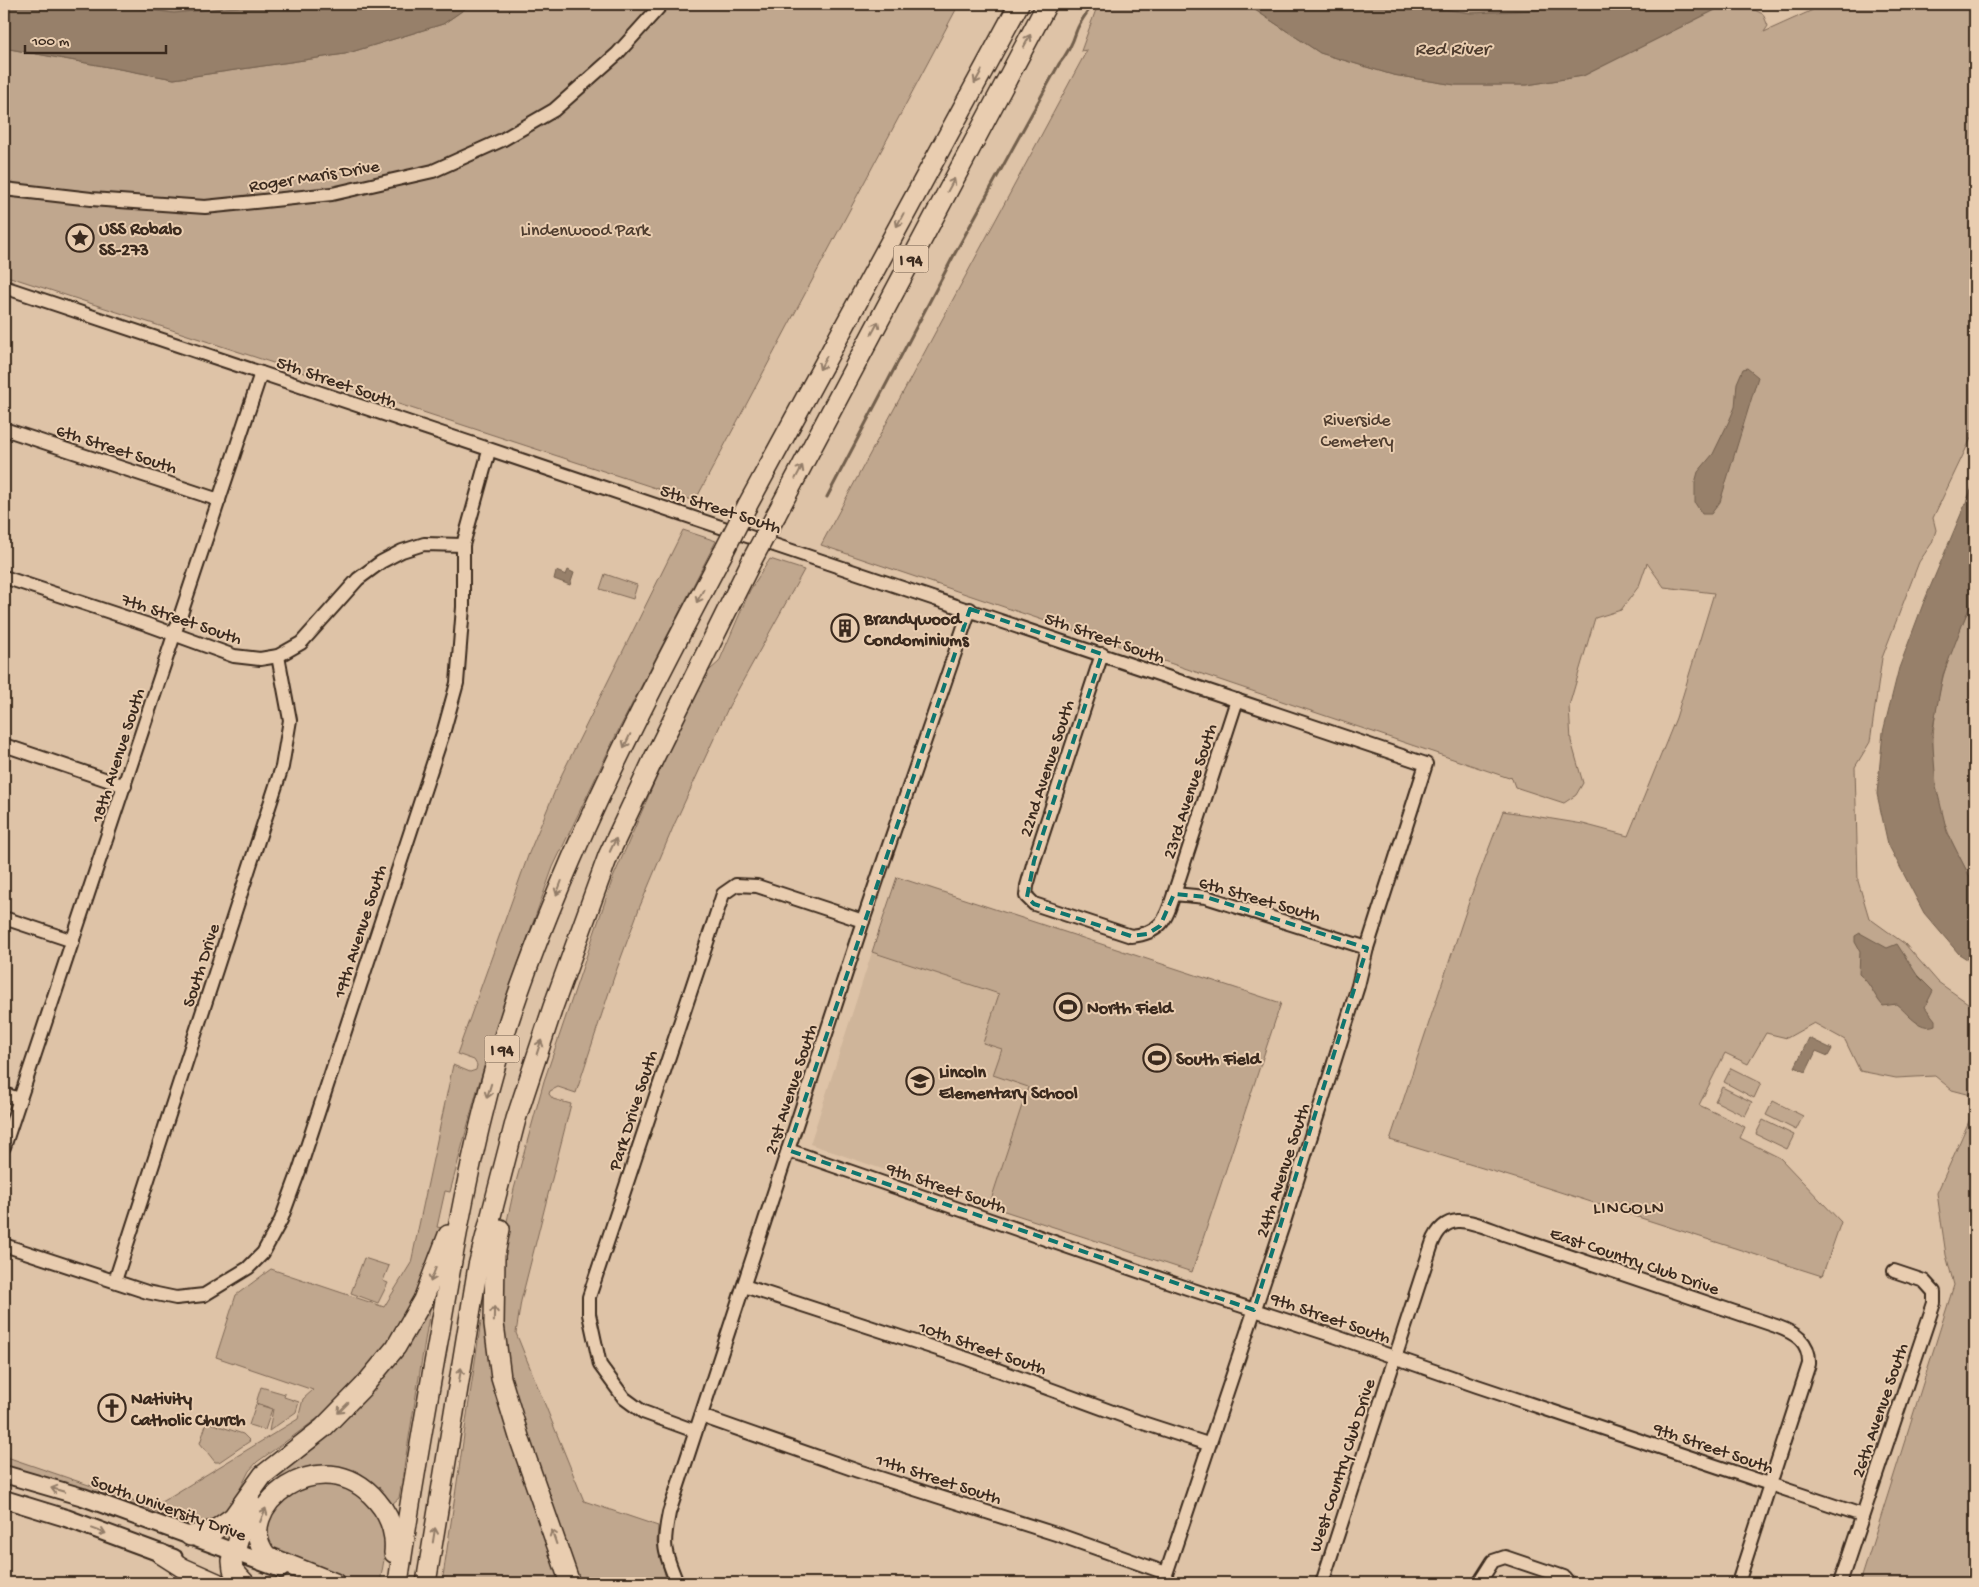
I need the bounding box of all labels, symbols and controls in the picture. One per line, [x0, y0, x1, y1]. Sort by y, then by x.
scale bar [25, 22, 166, 54]
text: 100 m [31, 33, 70, 51]
one-way arrow [1022, 34, 1032, 49]
water label: Red River [1415, 39, 1493, 62]
one-way arrow [973, 69, 983, 84]
street label: Roger Maris Drive [248, 157, 382, 198]
one-way arrow [947, 178, 956, 193]
one-way arrow [895, 212, 905, 226]
place label: USS Robalo SS-273 [99, 220, 183, 262]
park label: Lindenwood Park [520, 221, 652, 242]
place icon: USS Robalo SS-273 [65, 223, 95, 253]
road number: I 94 [894, 245, 928, 272]
one-way arrow [870, 321, 880, 336]
street label: 5th Street South [273, 353, 400, 414]
one-way arrow [818, 355, 828, 370]
park label: Riverside Cemetery [1321, 411, 1394, 453]
street label: 6th Street South [53, 421, 180, 480]
one-way arrow [795, 465, 804, 480]
street label: 5th Street South [657, 481, 784, 540]
one-way arrow [695, 588, 704, 603]
street label: 7th Street South [117, 590, 245, 651]
street label: 5th Street South [1041, 609, 1168, 670]
place label: Brandywood Condominiums [863, 610, 970, 652]
building icon: Brandywood Condominiums [830, 613, 860, 643]
street label: 18th Avenue South [87, 686, 151, 827]
street label: 22nd Avenue South [1016, 697, 1080, 840]
street label: 23rd Avenue South [1160, 721, 1223, 862]
one-way arrow [621, 733, 631, 748]
one-way arrow [609, 838, 618, 853]
street label: 19th Avenue South [330, 862, 393, 1002]
street label: 6th Street South [1196, 873, 1323, 928]
one-way arrow [554, 880, 563, 896]
street label: South Drive [179, 921, 226, 1010]
sports icon: North Field [1053, 992, 1083, 1022]
place label: North Field [1087, 999, 1175, 1020]
street label: 21st Avenue South [761, 1022, 823, 1158]
road number: I 94 [484, 1036, 520, 1062]
one-way arrow [535, 1040, 545, 1056]
sports icon: South Field [1142, 1043, 1172, 1073]
street label: Park Drive South [605, 1048, 664, 1175]
place label: South Field [1176, 1050, 1263, 1071]
place label: Lincoln Elementary School [939, 1063, 1078, 1105]
school or university icon: Lincoln Elementary School [905, 1066, 935, 1096]
one-way arrow [483, 1083, 493, 1099]
street label: 24th Avenue South [1253, 1101, 1316, 1241]
street label: 9th Street South [882, 1159, 1009, 1220]
district label: LINCOLN [1593, 1198, 1665, 1221]
street label: East Country Club Drive [1547, 1224, 1722, 1301]
one-way arrow [428, 1266, 437, 1282]
street label: 9th Street South [1266, 1289, 1393, 1350]
one-way arrow [489, 1306, 499, 1322]
street label: 10th Street South [914, 1317, 1049, 1381]
street label: 26th Avenue South [1849, 1341, 1914, 1481]
one-way arrow [456, 1367, 466, 1383]
street label: West Country Club Drive [1305, 1376, 1382, 1555]
place label: Nativity Catholic Church [130, 1390, 246, 1432]
church icon: Nativity Catholic Church [97, 1393, 127, 1423]
one-way arrow [336, 1402, 349, 1414]
street label: 9th Street South [1649, 1419, 1776, 1480]
street label: 11th Street South [872, 1450, 1004, 1511]
street label: South University Drive [87, 1471, 250, 1548]
one-way arrow [50, 1484, 66, 1494]
one-way arrow [259, 1508, 269, 1523]
one-way arrow [91, 1527, 106, 1536]
one-way arrow [430, 1528, 440, 1544]
one-way arrow [549, 1530, 558, 1546]

